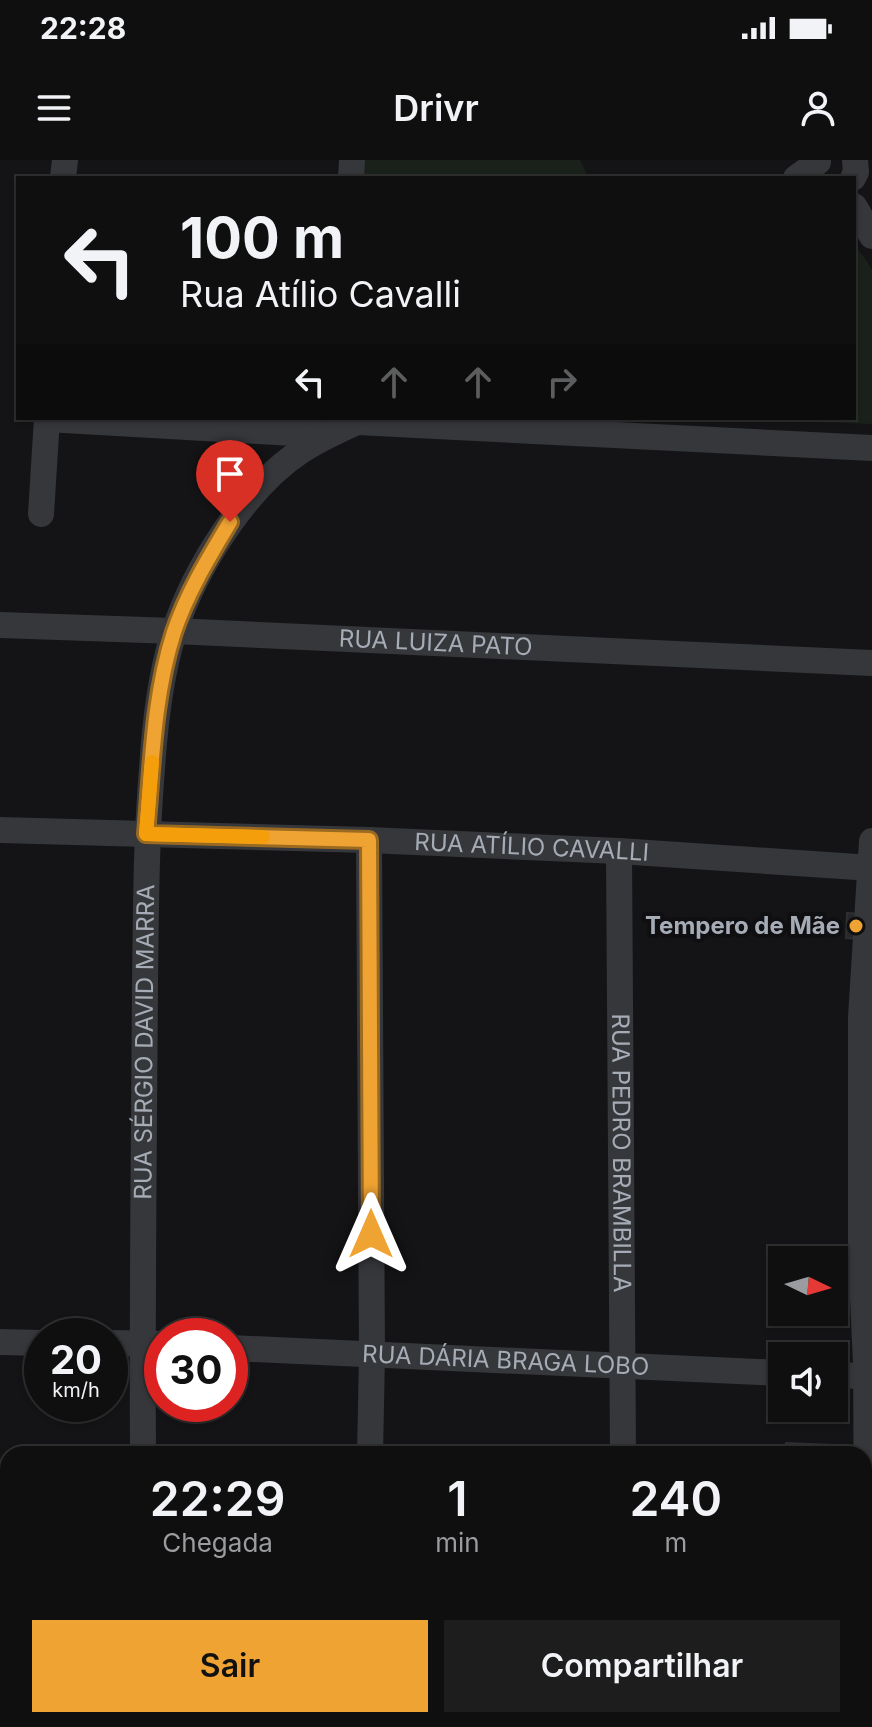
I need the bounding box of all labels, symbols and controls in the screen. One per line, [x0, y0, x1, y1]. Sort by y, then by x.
text: 22:28 [40, 10, 126, 46]
icon: menu [32, 86, 76, 130]
text: Drivr [393, 86, 479, 130]
icon: person [796, 86, 840, 130]
text: 100 m [180, 204, 344, 272]
icon: left [48, 208, 152, 312]
text: Rua Atílio Cavalli [180, 272, 461, 316]
icon: left [288, 360, 332, 404]
icon: ahead [372, 360, 416, 404]
icon: ahead [456, 360, 500, 404]
icon: right [540, 360, 584, 404]
pin [196, 440, 264, 522]
icon: arrive [208, 452, 252, 496]
street label: RUA LUIZA PATO [338, 624, 533, 661]
street label: RUA ATÍLIO CAVALLI [414, 827, 650, 867]
street label: RUA SÉRGIO DAVID MARRA [128, 884, 160, 1200]
place label: Tempero de Mãe [645, 911, 840, 940]
marker: Tempero de Mãe [847, 917, 865, 935]
street label: RUA PEDRO BRAMBILLA [606, 1013, 637, 1293]
position arrow [329, 1192, 413, 1276]
north arrow [768, 1246, 848, 1326]
map controls [768, 1246, 848, 1422]
speed limit sign: 30 [144, 1318, 248, 1422]
text: 20 [50, 1335, 102, 1384]
street label: RUA DÁRIA BRAGA LOBO [362, 1339, 650, 1381]
button: sound [768, 1342, 848, 1422]
text: km/h [52, 1378, 100, 1402]
text: 22:29 [150, 1469, 285, 1528]
text: 1 [447, 1469, 468, 1528]
text: 240 [629, 1469, 722, 1528]
text: Chegada [162, 1527, 273, 1558]
text: min [435, 1527, 480, 1558]
text: m [664, 1527, 687, 1558]
button: Sair [32, 1620, 428, 1712]
button: Compartilhar [444, 1620, 840, 1712]

